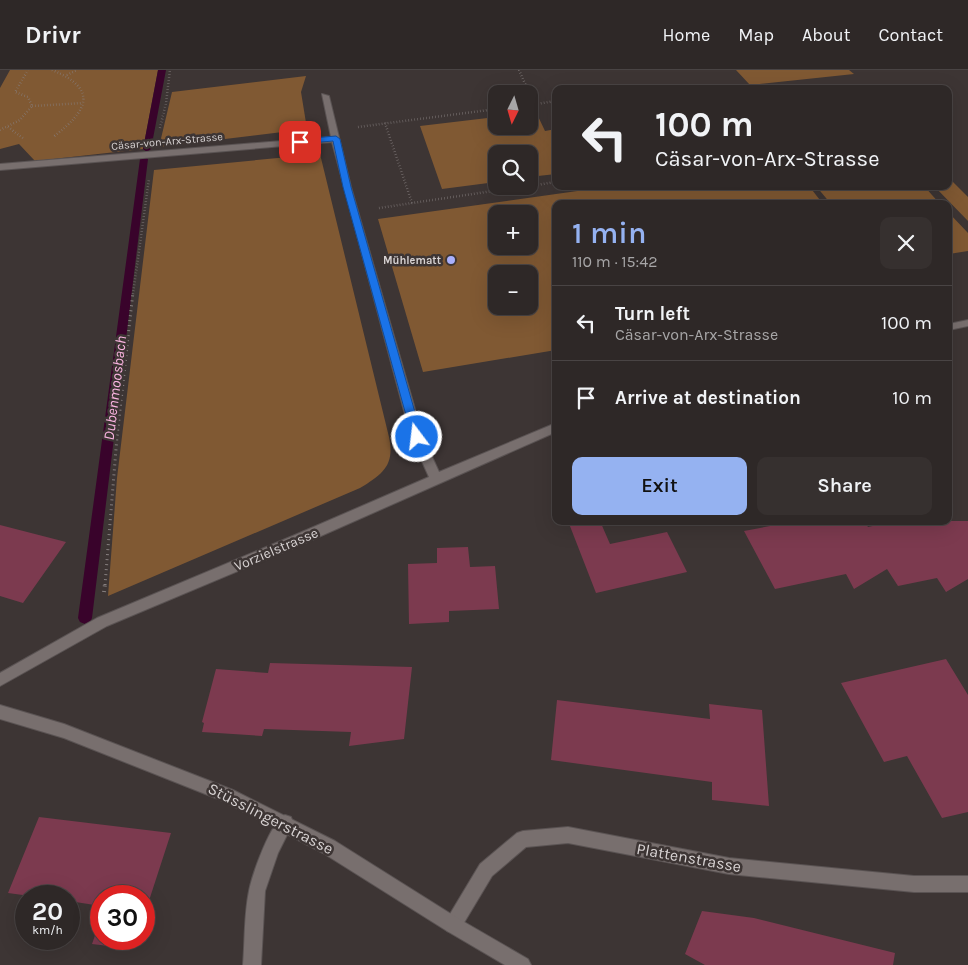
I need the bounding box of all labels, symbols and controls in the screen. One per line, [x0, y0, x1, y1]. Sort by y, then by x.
text: Drivr [25, 21, 81, 49]
text: Home [662, 24, 710, 46]
text: Map [738, 24, 774, 46]
text: About [802, 24, 851, 46]
text: Contact [879, 24, 943, 46]
north arrow [488, 85, 538, 135]
map controls [488, 85, 538, 315]
text: 100 m [655, 104, 754, 145]
icon: left [572, 105, 637, 170]
pin [279, 121, 321, 163]
icon: arrive [286, 128, 314, 156]
street label: Cäsar-von-Arx-Strasse [111, 130, 224, 153]
button: search [488, 145, 538, 195]
text: Cäsar-von-Arx-Strasse [655, 146, 879, 172]
button: + [488, 205, 538, 255]
text: 1 min [572, 215, 646, 251]
button: close [880, 217, 932, 269]
text: 110 m · 15:42 [572, 252, 658, 271]
place label: Mühlematt [383, 254, 442, 267]
marker: Mühlematt [445, 254, 457, 266]
button: − [488, 265, 538, 315]
text: Turn left [615, 303, 690, 325]
icon: left [572, 309, 600, 337]
text: 100 m [881, 312, 932, 334]
text: Cäsar-von-Arx-Strasse [615, 325, 778, 344]
water label: Dubenmoosbach [100, 335, 130, 441]
icon: arrive [572, 384, 600, 412]
text: Arrive at destination [615, 387, 801, 409]
text: 10 m [892, 387, 932, 409]
position arrow [390, 410, 442, 462]
button: Exit [572, 457, 747, 515]
button: Share [757, 457, 932, 515]
street label: Vorzielstrasse [232, 524, 321, 575]
street label: Stüsslingerstrasse [205, 779, 337, 858]
street label: Plattenstrasse [635, 839, 743, 876]
speed limit sign: 30 [90, 885, 155, 950]
text: 20 [32, 897, 63, 926]
text: km/h [32, 923, 63, 937]

